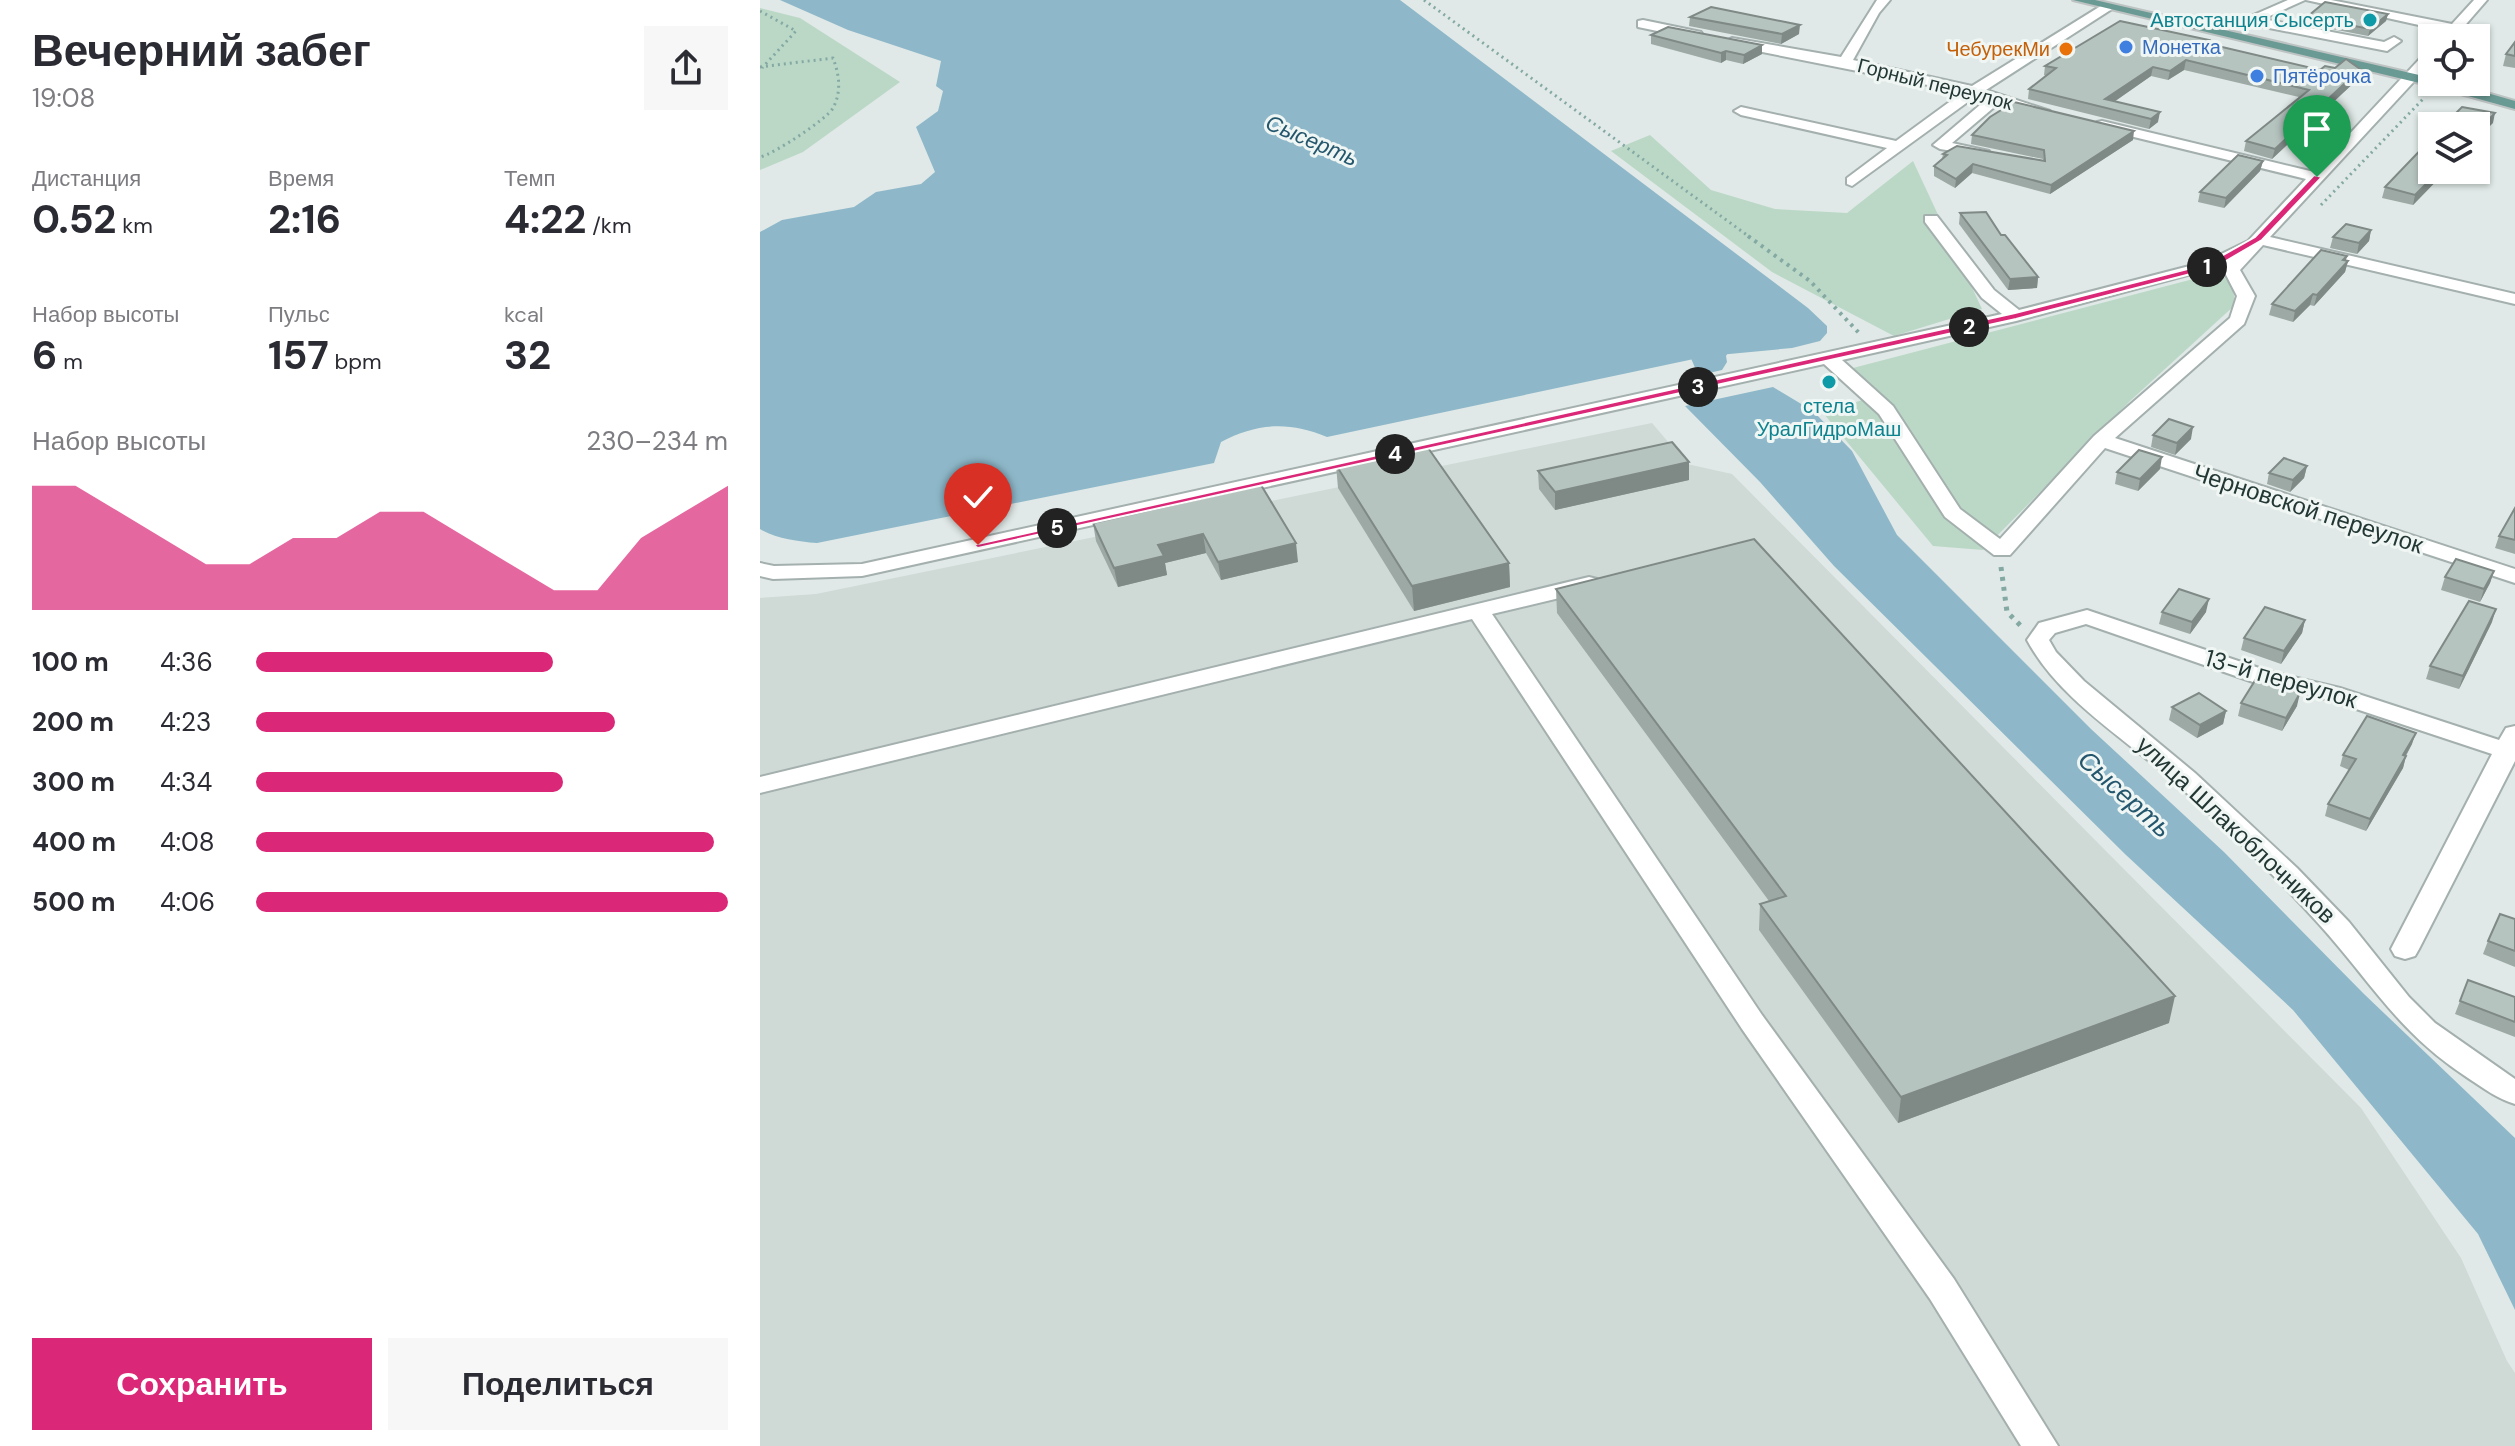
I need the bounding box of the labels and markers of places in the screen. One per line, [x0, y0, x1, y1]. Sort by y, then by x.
place label: Автостанция Сысерть [2150, 7, 2354, 33]
marker: Автостанция Сысерть [2361, 11, 2379, 29]
place label: Монетка [2142, 34, 2222, 60]
place label: ЧебурекМи [1946, 36, 2050, 62]
marker: Монетка [2117, 38, 2135, 56]
marker: ЧебурекМи [2057, 40, 2075, 58]
place label: Пятёрочка [2273, 63, 2372, 89]
marker: Пятёрочка [2248, 67, 2266, 85]
pin [2283, 95, 2351, 177]
pin: 1 [2187, 247, 2227, 287]
pin: 2 [1949, 307, 1989, 347]
pin: 3 [1678, 367, 1718, 407]
marker: стела УралГидроМаш [1820, 373, 1838, 391]
place label: стела УралГидроМаш [1757, 393, 1901, 442]
pin: 4 [1375, 434, 1415, 474]
pin [944, 463, 1012, 545]
pin: 5 [1037, 508, 1077, 548]

